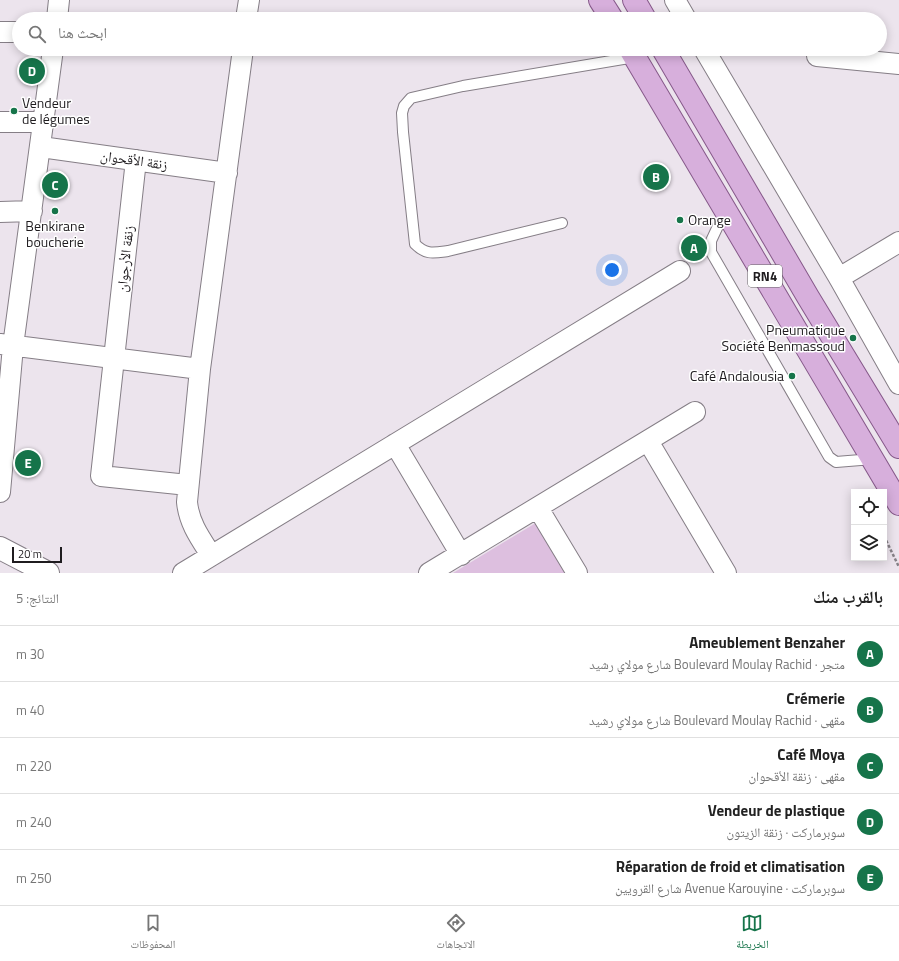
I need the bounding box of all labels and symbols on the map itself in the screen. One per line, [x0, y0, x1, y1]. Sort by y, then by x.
pin: D [19, 56, 45, 86]
place label: Vendeur de légumes [22, 92, 90, 129]
marker: Vendeur de légumes [9, 106, 19, 116]
street label: زنقة الأقحوان [99, 144, 169, 175]
pin: B [643, 162, 669, 192]
pin: C [42, 170, 68, 200]
marker: Benkirane boucherie [50, 206, 60, 216]
place label: Orange [688, 209, 731, 230]
place label: Benkirane boucherie [25, 215, 85, 252]
marker: Orange [675, 215, 685, 225]
street label: زنقة الأرجوان [111, 225, 138, 293]
pin: A [681, 233, 707, 263]
your location [602, 260, 622, 280]
road number: RN4 [748, 265, 782, 287]
place label: Pneumatique Société Benmassoud [722, 319, 845, 356]
marker: Pneumatique Société Benmassoud [848, 333, 858, 343]
place label: Café Andalousia [690, 365, 784, 386]
marker: Café Andalousia [787, 371, 797, 381]
pin: E [15, 448, 41, 478]
scale bar [12, 545, 62, 564]

